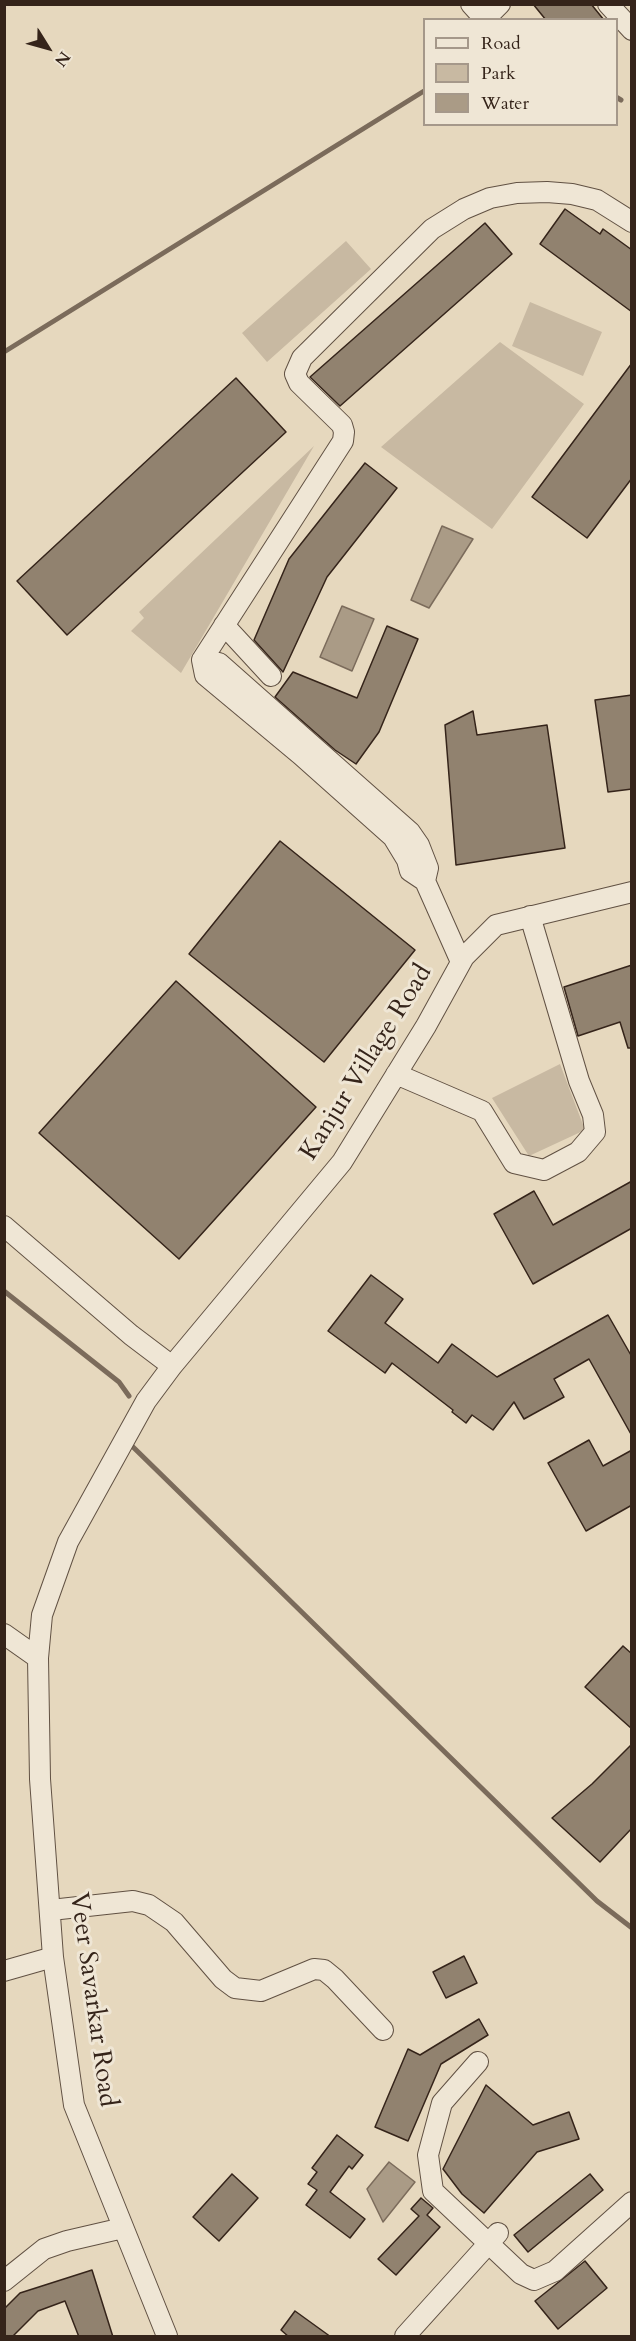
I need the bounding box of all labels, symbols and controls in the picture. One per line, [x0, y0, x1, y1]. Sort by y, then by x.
north arrow [18, 18, 78, 78]
legend [423, 18, 618, 126]
text: Road [481, 31, 521, 56]
text: N [49, 47, 75, 71]
text: Park [481, 61, 516, 86]
text: Water [481, 91, 529, 116]
street label: Kanjur Village Road [294, 959, 440, 1167]
street label: Veer Savarkar Road [62, 1891, 122, 2109]

